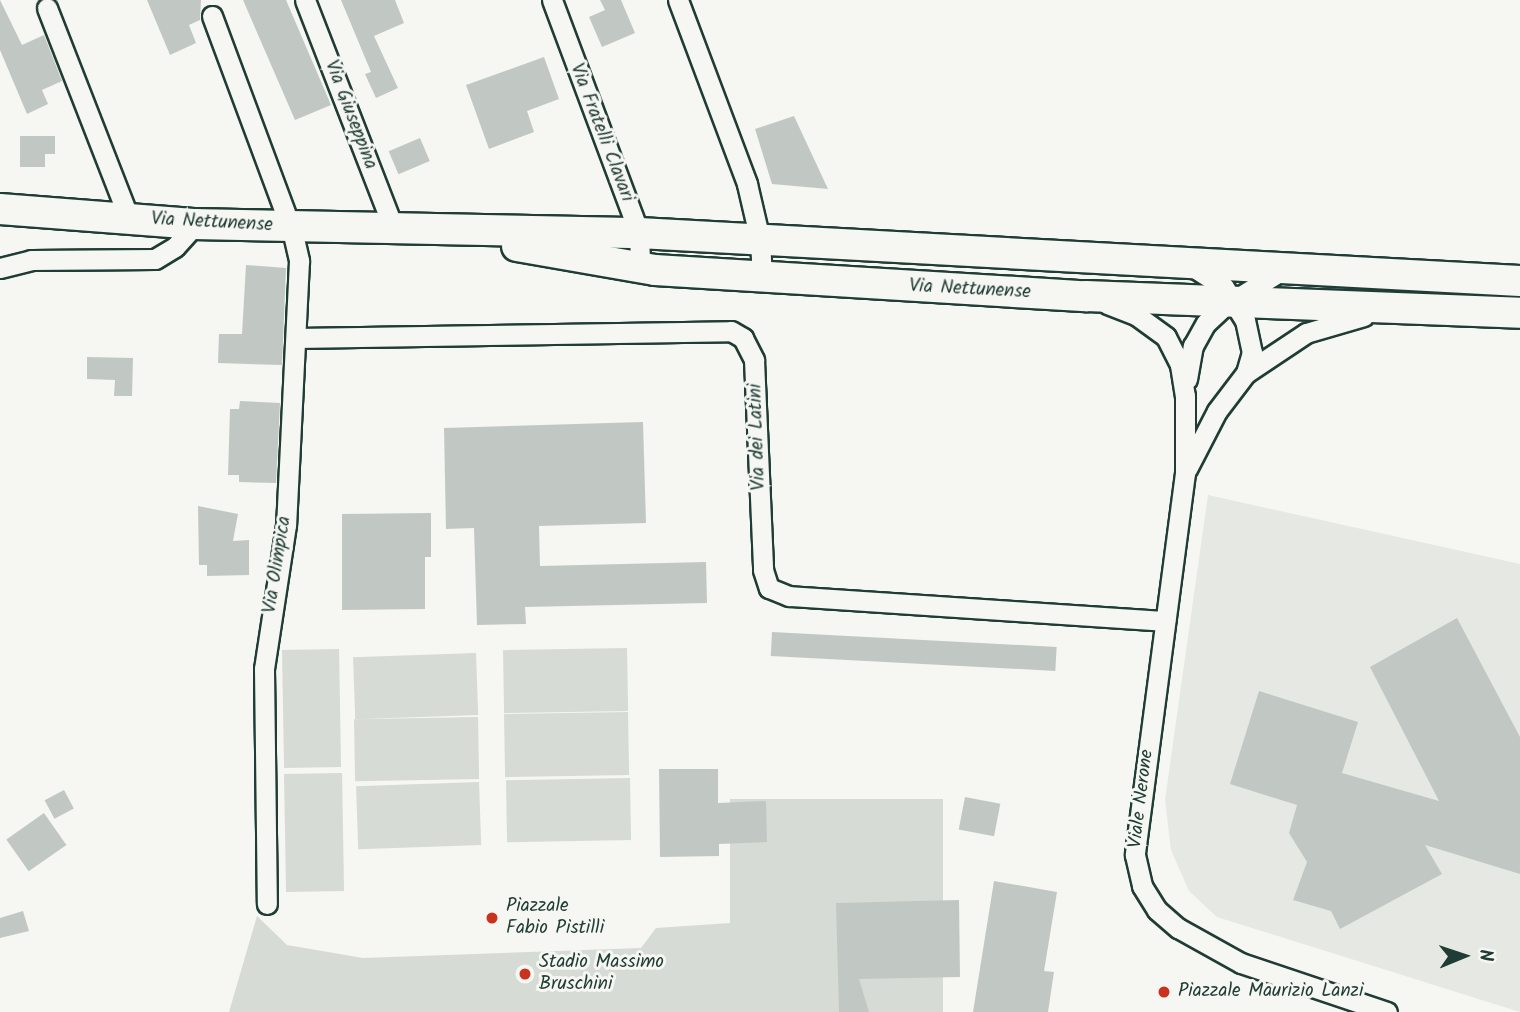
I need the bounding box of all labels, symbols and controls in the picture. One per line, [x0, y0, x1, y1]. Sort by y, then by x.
street label: Via Giuseppina [319, 57, 381, 173]
street label: Via Fratelli Clavari [564, 61, 638, 205]
street label: Via Nettunense [151, 208, 273, 238]
street label: Via Nettunense [909, 275, 1031, 305]
street label: Via dei Latini [745, 383, 771, 491]
street label: Via Olimpica [259, 515, 297, 615]
street label: Viale Nerone [1125, 748, 1159, 850]
place label: Piazzale Fabio Pistilli [506, 896, 604, 940]
marker: Piazzale Fabio Pistilli [484, 910, 500, 926]
north arrow [1429, 921, 1499, 991]
text: N [1470, 949, 1500, 962]
place label: Stadio Massimo Bruschini [539, 952, 664, 996]
marker: Stadio Massimo Bruschini [517, 966, 533, 982]
place label: Piazzale Maurizio Lanzi [1178, 981, 1363, 1003]
marker: Piazzale Maurizio Lanzi [1156, 984, 1172, 1000]

